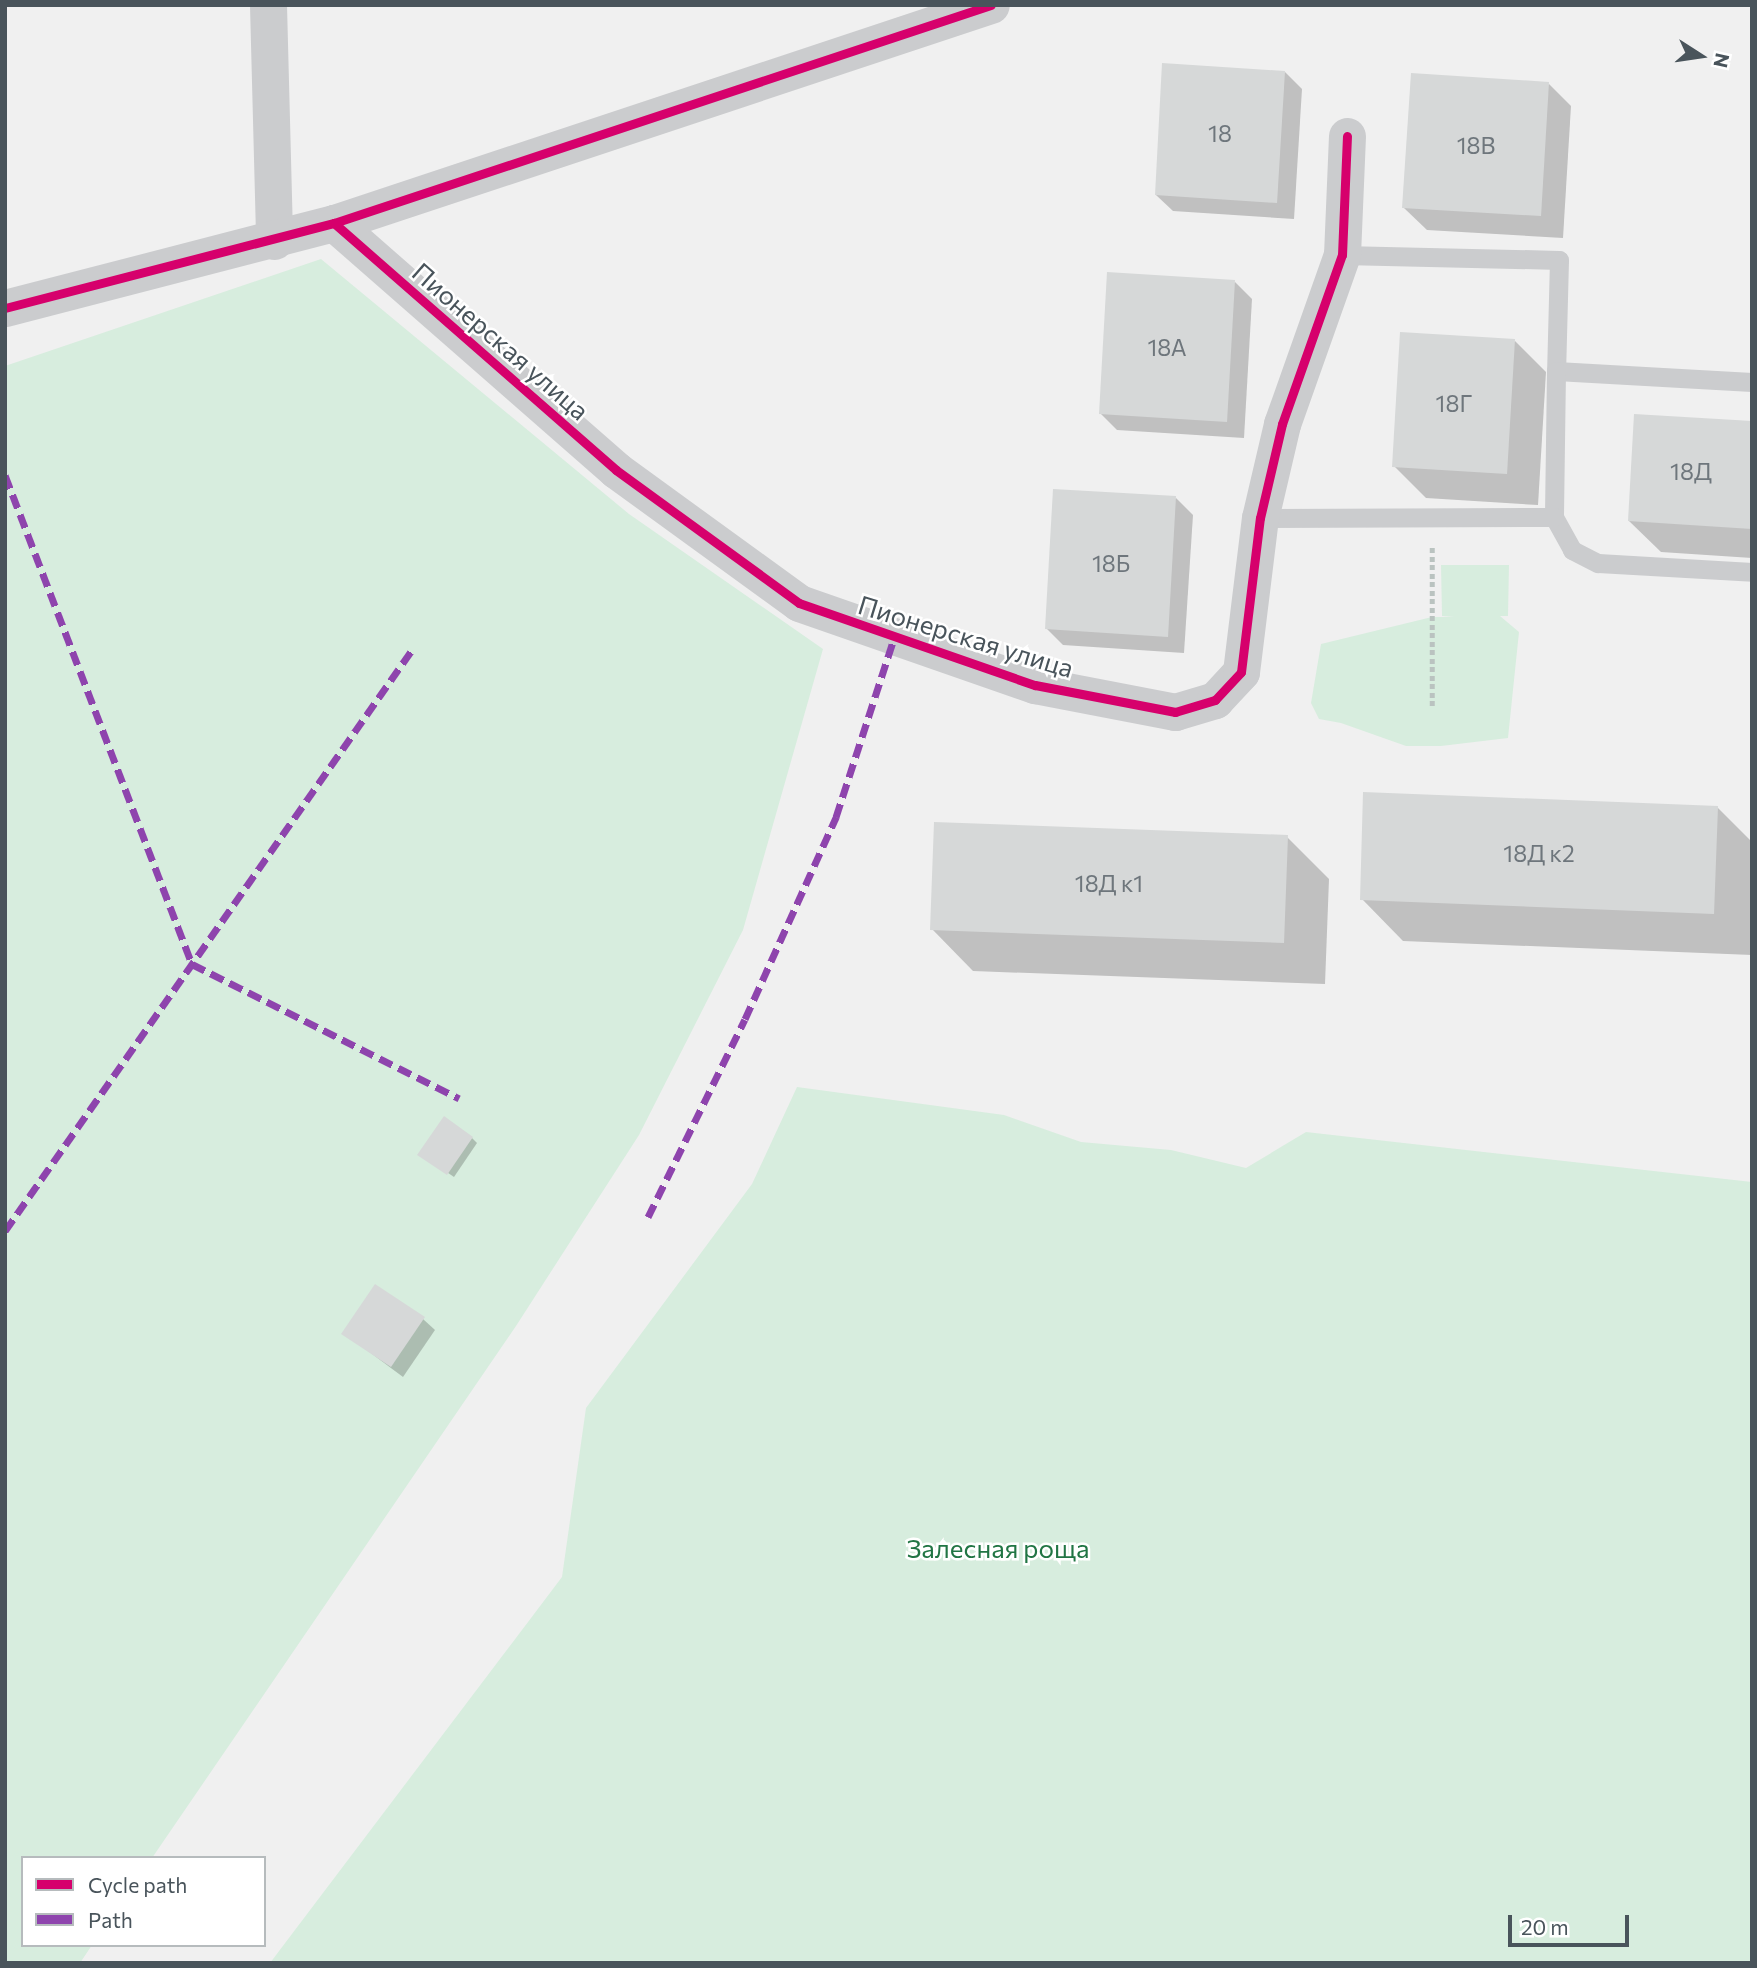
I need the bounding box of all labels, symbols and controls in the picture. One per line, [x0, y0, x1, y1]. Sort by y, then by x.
north arrow [1666, 21, 1736, 91]
text: N [1709, 51, 1735, 70]
house number: 18 [1208, 119, 1232, 147]
house number: 18В [1457, 131, 1495, 159]
street label: Пионерская улица [406, 256, 596, 426]
house number: 18А [1147, 333, 1187, 361]
house number: 18Г [1436, 389, 1472, 417]
house number: 18Д [1670, 457, 1712, 485]
house number: 18Б [1092, 549, 1130, 577]
street label: Пионерская улица [855, 588, 1077, 684]
house number: 18Д к2 [1503, 839, 1575, 867]
house number: 18Д к1 [1075, 869, 1143, 897]
park label: Залесная роща [906, 1532, 1090, 1564]
legend [21, 1856, 266, 1947]
text: Cycle path [88, 1872, 187, 1897]
scale bar [1512, 1902, 1633, 1946]
text: Path [88, 1907, 133, 1932]
text: 20 m [1521, 1914, 1569, 1939]

